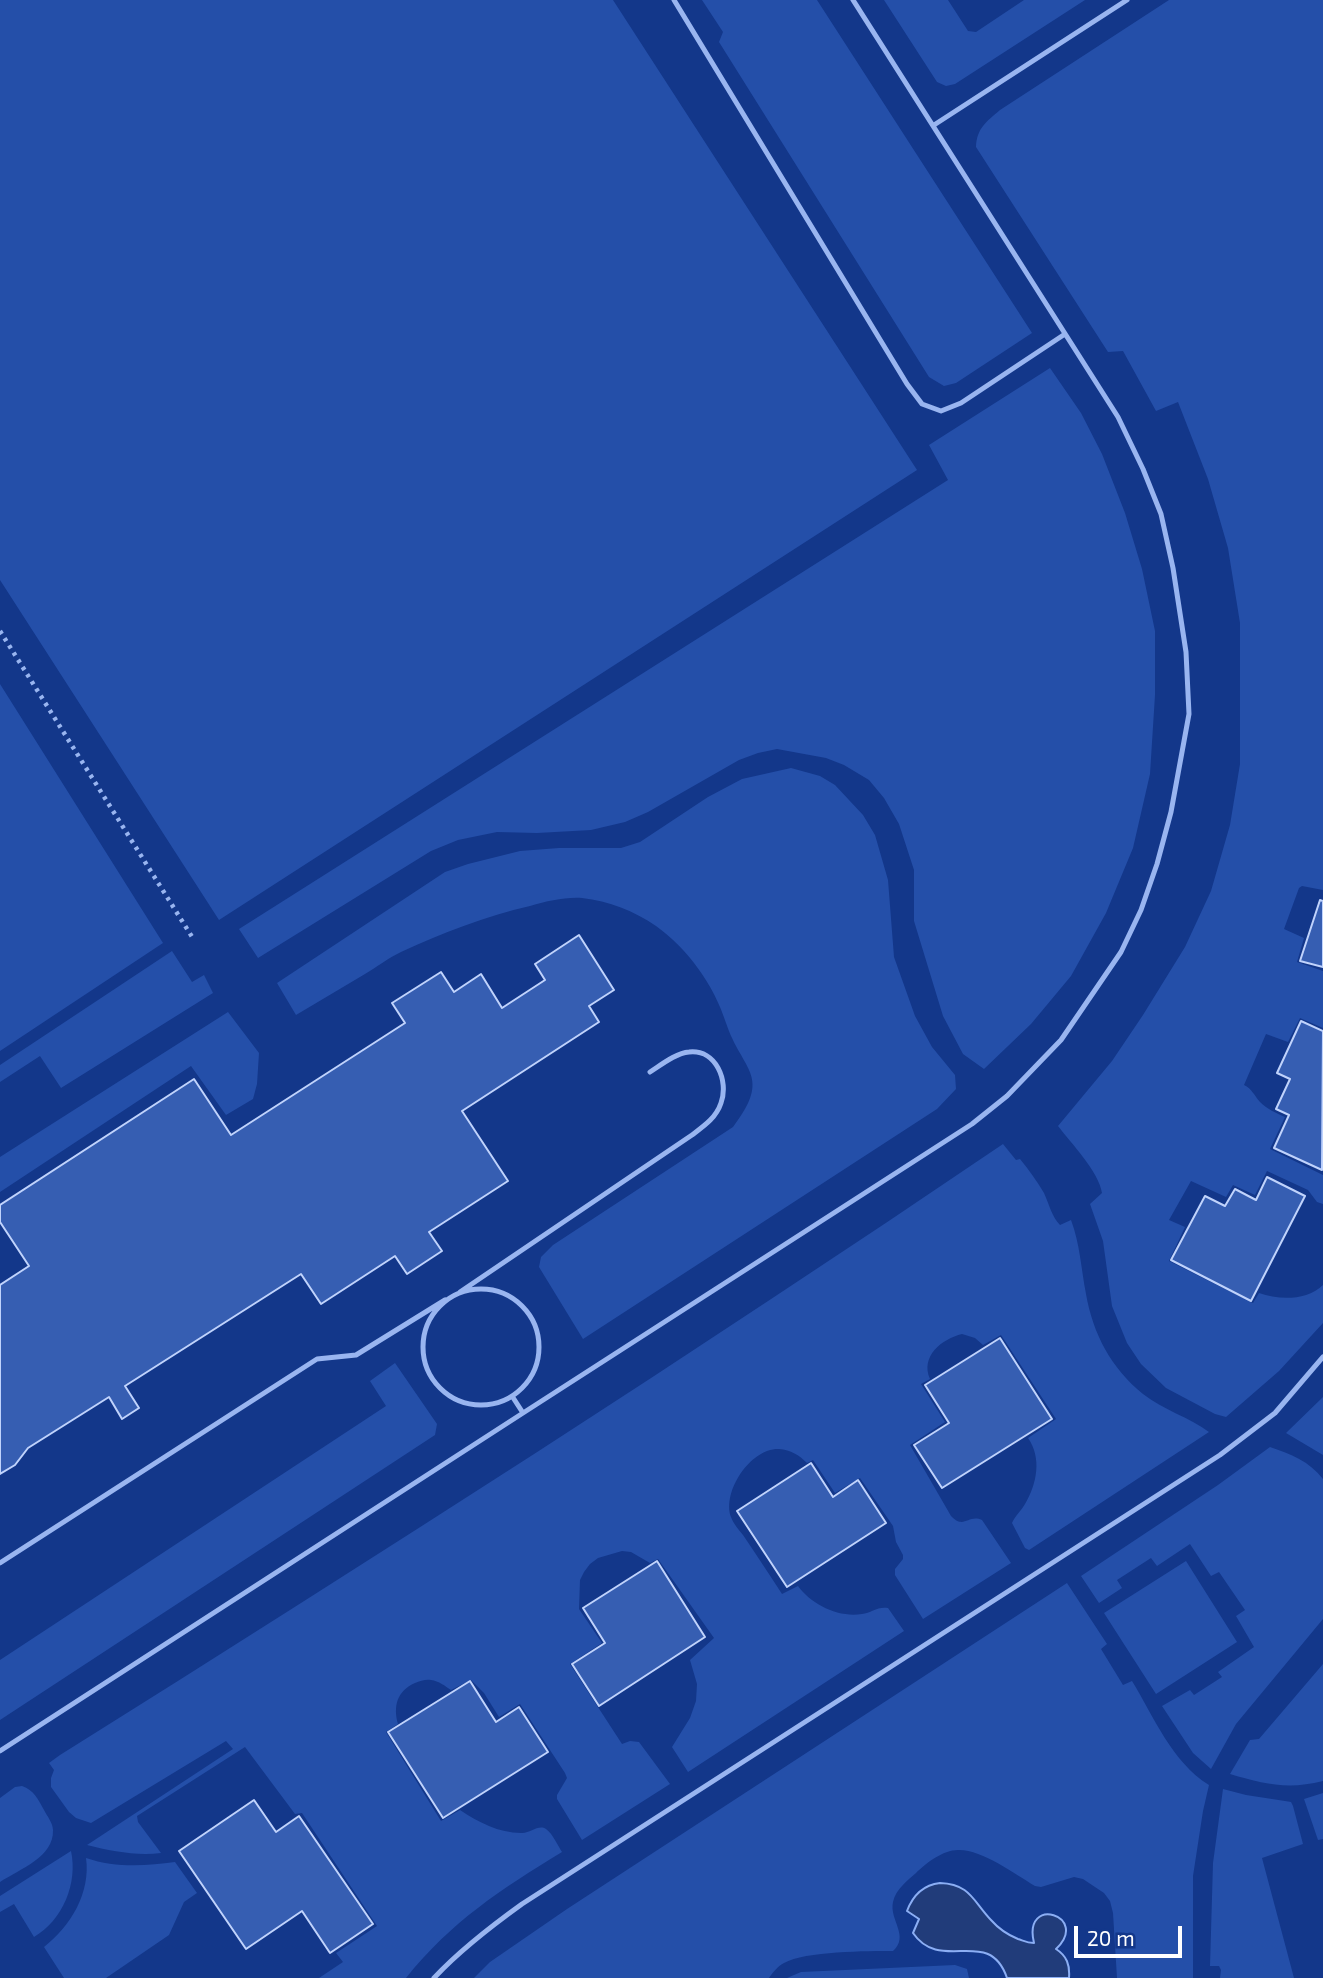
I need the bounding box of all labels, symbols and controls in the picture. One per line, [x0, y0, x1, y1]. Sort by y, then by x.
scale bar [1078, 1912, 1186, 1956]
text: 20 m [1087, 1925, 1135, 1950]

